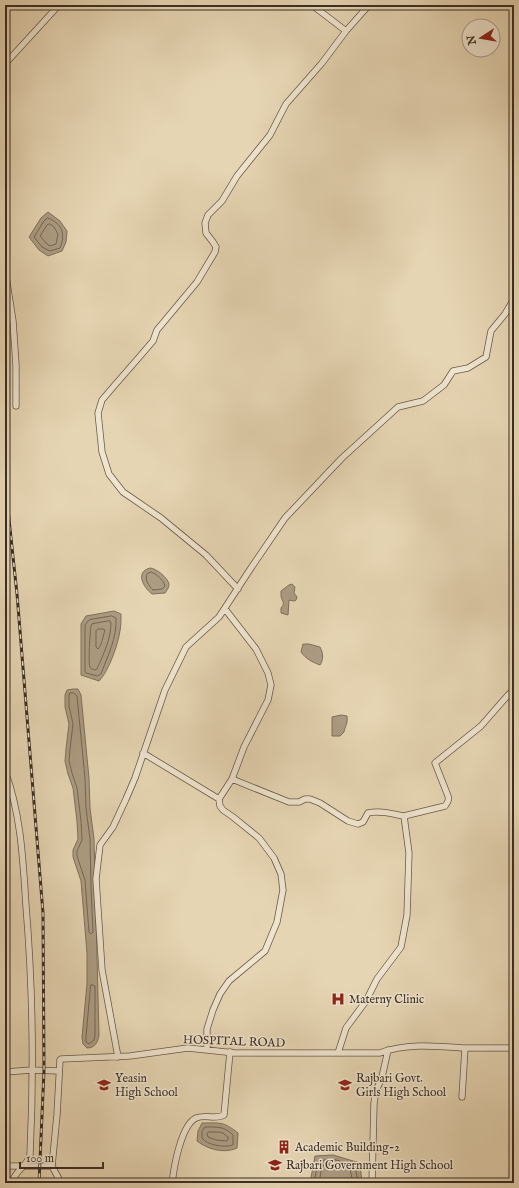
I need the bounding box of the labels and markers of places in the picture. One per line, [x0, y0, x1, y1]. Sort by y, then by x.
hospital icon: Materny Clinic [330, 991, 346, 1007]
place label: Materny Clinic [349, 992, 424, 1007]
place label: Yeasin High School [115, 1071, 179, 1100]
place label: Rajbari Govt. Girls High School [356, 1071, 447, 1100]
school or university icon: Yeasin High School [96, 1077, 112, 1093]
school or university icon: Rajbari Govt. Girls High School [337, 1077, 353, 1093]
building icon: Academic Building-2 [276, 1139, 292, 1155]
place label: Academic Building-2 [294, 1140, 400, 1155]
school or university icon: Rajbari Government High School [267, 1157, 283, 1173]
place label: Rajbari Government High School [286, 1158, 454, 1173]

